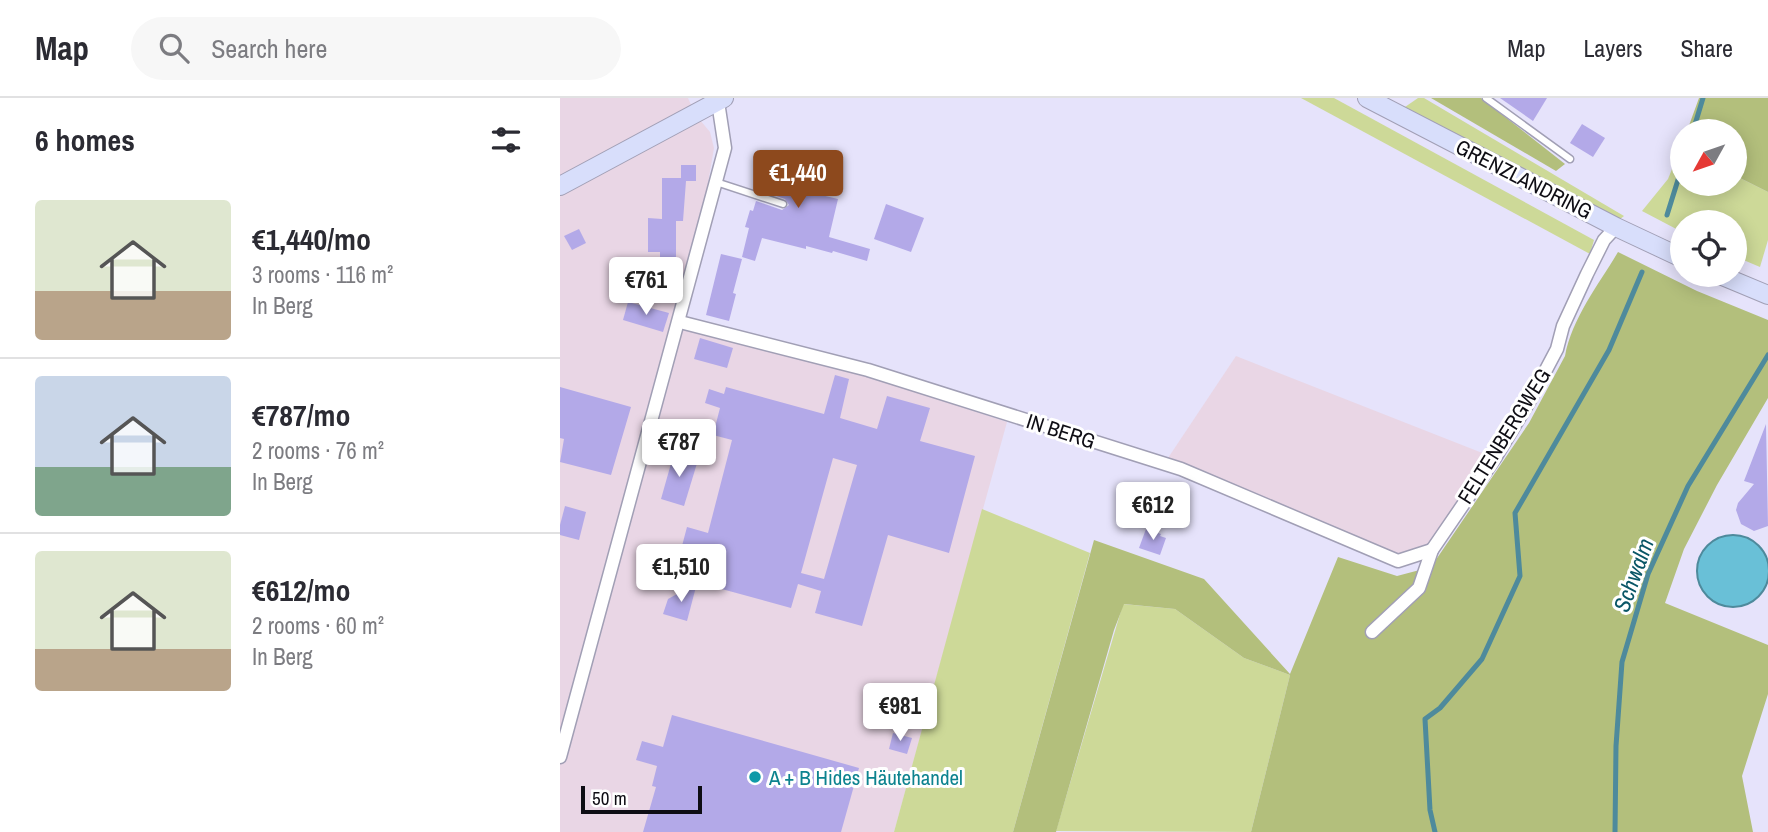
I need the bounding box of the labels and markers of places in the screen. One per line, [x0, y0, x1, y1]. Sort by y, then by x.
pin: €1,440 [741, 150, 855, 210]
pin: €761 [605, 258, 687, 317]
pin: €787 [638, 420, 720, 479]
pin: €612 [1112, 482, 1194, 542]
pin: €1,510 [624, 545, 738, 604]
pin: €981 [859, 684, 941, 743]
place label: A + B Hides Häutehandel [768, 763, 963, 792]
marker: A + B Hides Häutehandel [747, 769, 763, 785]

